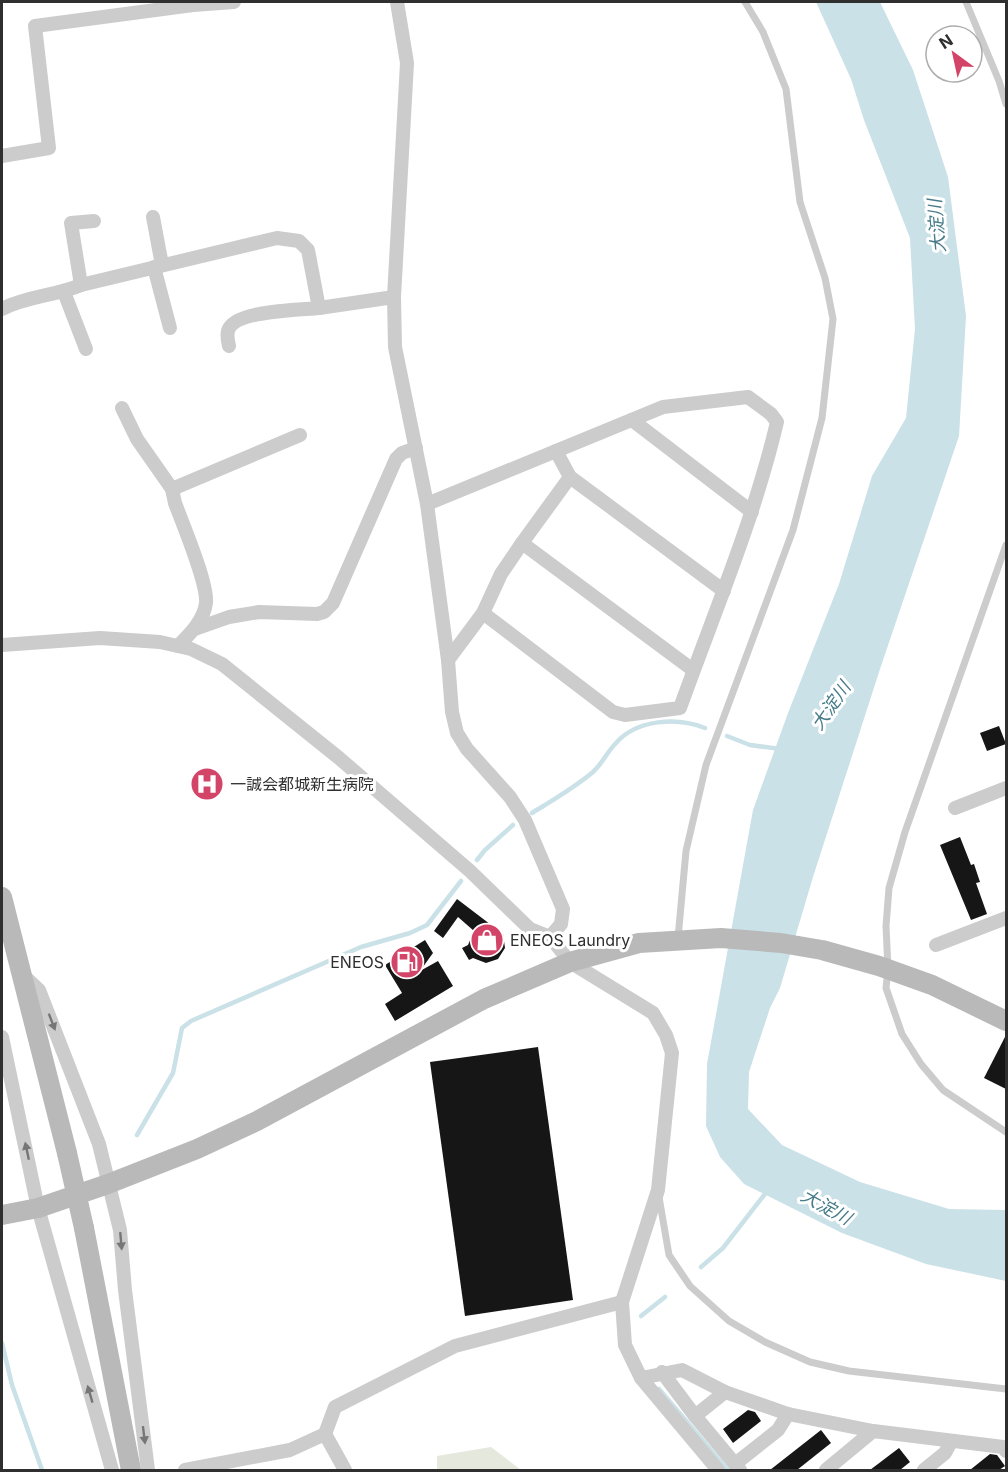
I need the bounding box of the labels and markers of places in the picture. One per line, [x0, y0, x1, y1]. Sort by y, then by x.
hospital icon: 一誠会都城新生病院 [189, 766, 225, 802]
place label: 一誠会都城新生病院 [230, 774, 374, 794]
shop icon: ENEOS Laundry [469, 922, 505, 958]
place label: ENEOS Laundry [510, 930, 630, 950]
fuel station icon: ENEOS [389, 944, 425, 980]
place label: ENEOS [330, 952, 384, 972]

